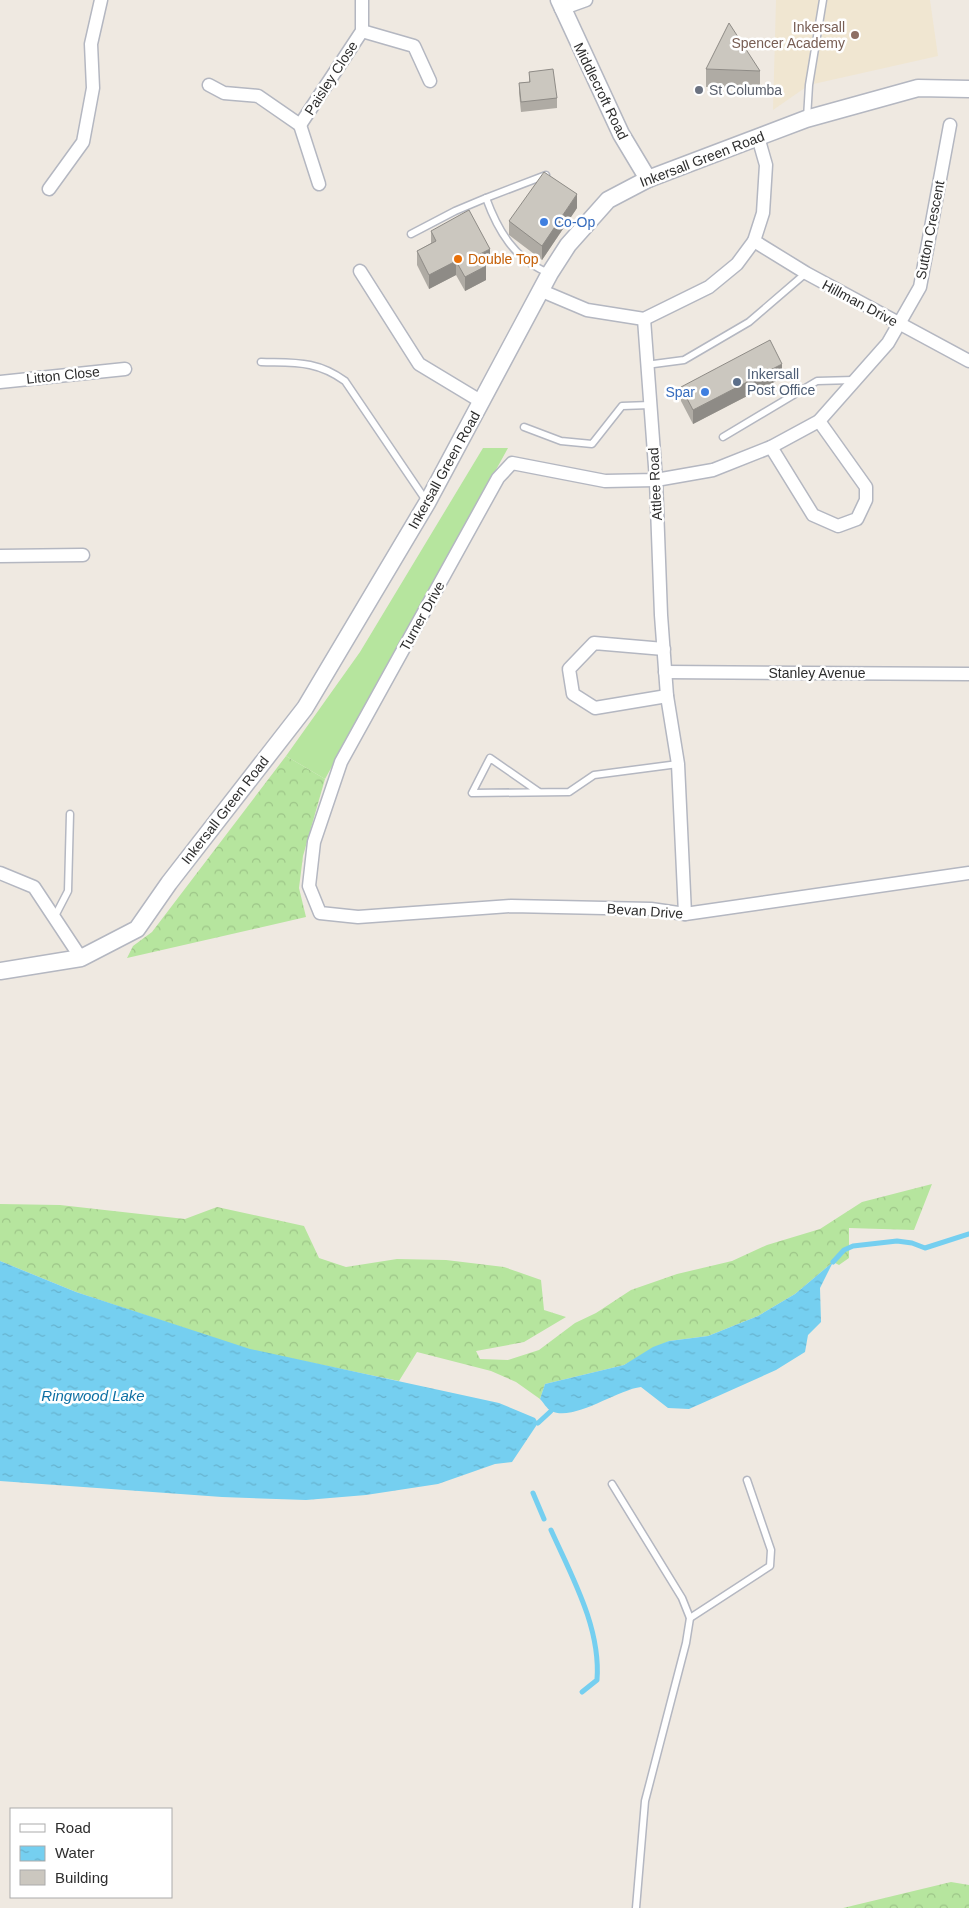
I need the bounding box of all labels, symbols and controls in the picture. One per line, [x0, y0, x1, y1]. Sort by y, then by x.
place label: Inkersall Spencer Academy [731, 19, 845, 51]
marker: Inkersall Spencer Academy [849, 29, 861, 41]
street label: Paisley Close [301, 38, 361, 118]
street label: Middlecroft Road [571, 40, 631, 142]
place label: St Columba [709, 82, 782, 98]
marker: St Columba [693, 84, 705, 96]
street label: Inkersall Green Road [637, 128, 767, 190]
street label: Sutton Crescent [913, 179, 947, 281]
place label: Co-Op [554, 214, 595, 230]
marker: Co-Op [538, 216, 550, 228]
place label: Double Top [468, 251, 539, 267]
marker: Double Top [452, 253, 464, 265]
street label: Hillman Drive [819, 276, 901, 330]
street label: Litton Close [25, 363, 101, 387]
place label: Inkersall Post Office [747, 366, 815, 398]
marker: Inkersall Post Office [731, 376, 743, 388]
place label: Spar [665, 384, 695, 400]
marker: Spar [699, 386, 711, 398]
street label: Inkersall Green Road [405, 408, 483, 532]
street label: Attlee Road [645, 447, 665, 521]
street label: Turner Drive [396, 578, 448, 654]
street label: Stanley Avenue [768, 665, 866, 681]
street label: Inkersall Green Road [178, 753, 272, 867]
street label: Bevan Drive [606, 900, 684, 922]
water label: Ringwood Lake [41, 1387, 145, 1404]
legend [10, 1808, 172, 1898]
text: Road [55, 1819, 91, 1836]
text: Water [55, 1844, 94, 1861]
text: Building [55, 1869, 108, 1886]

